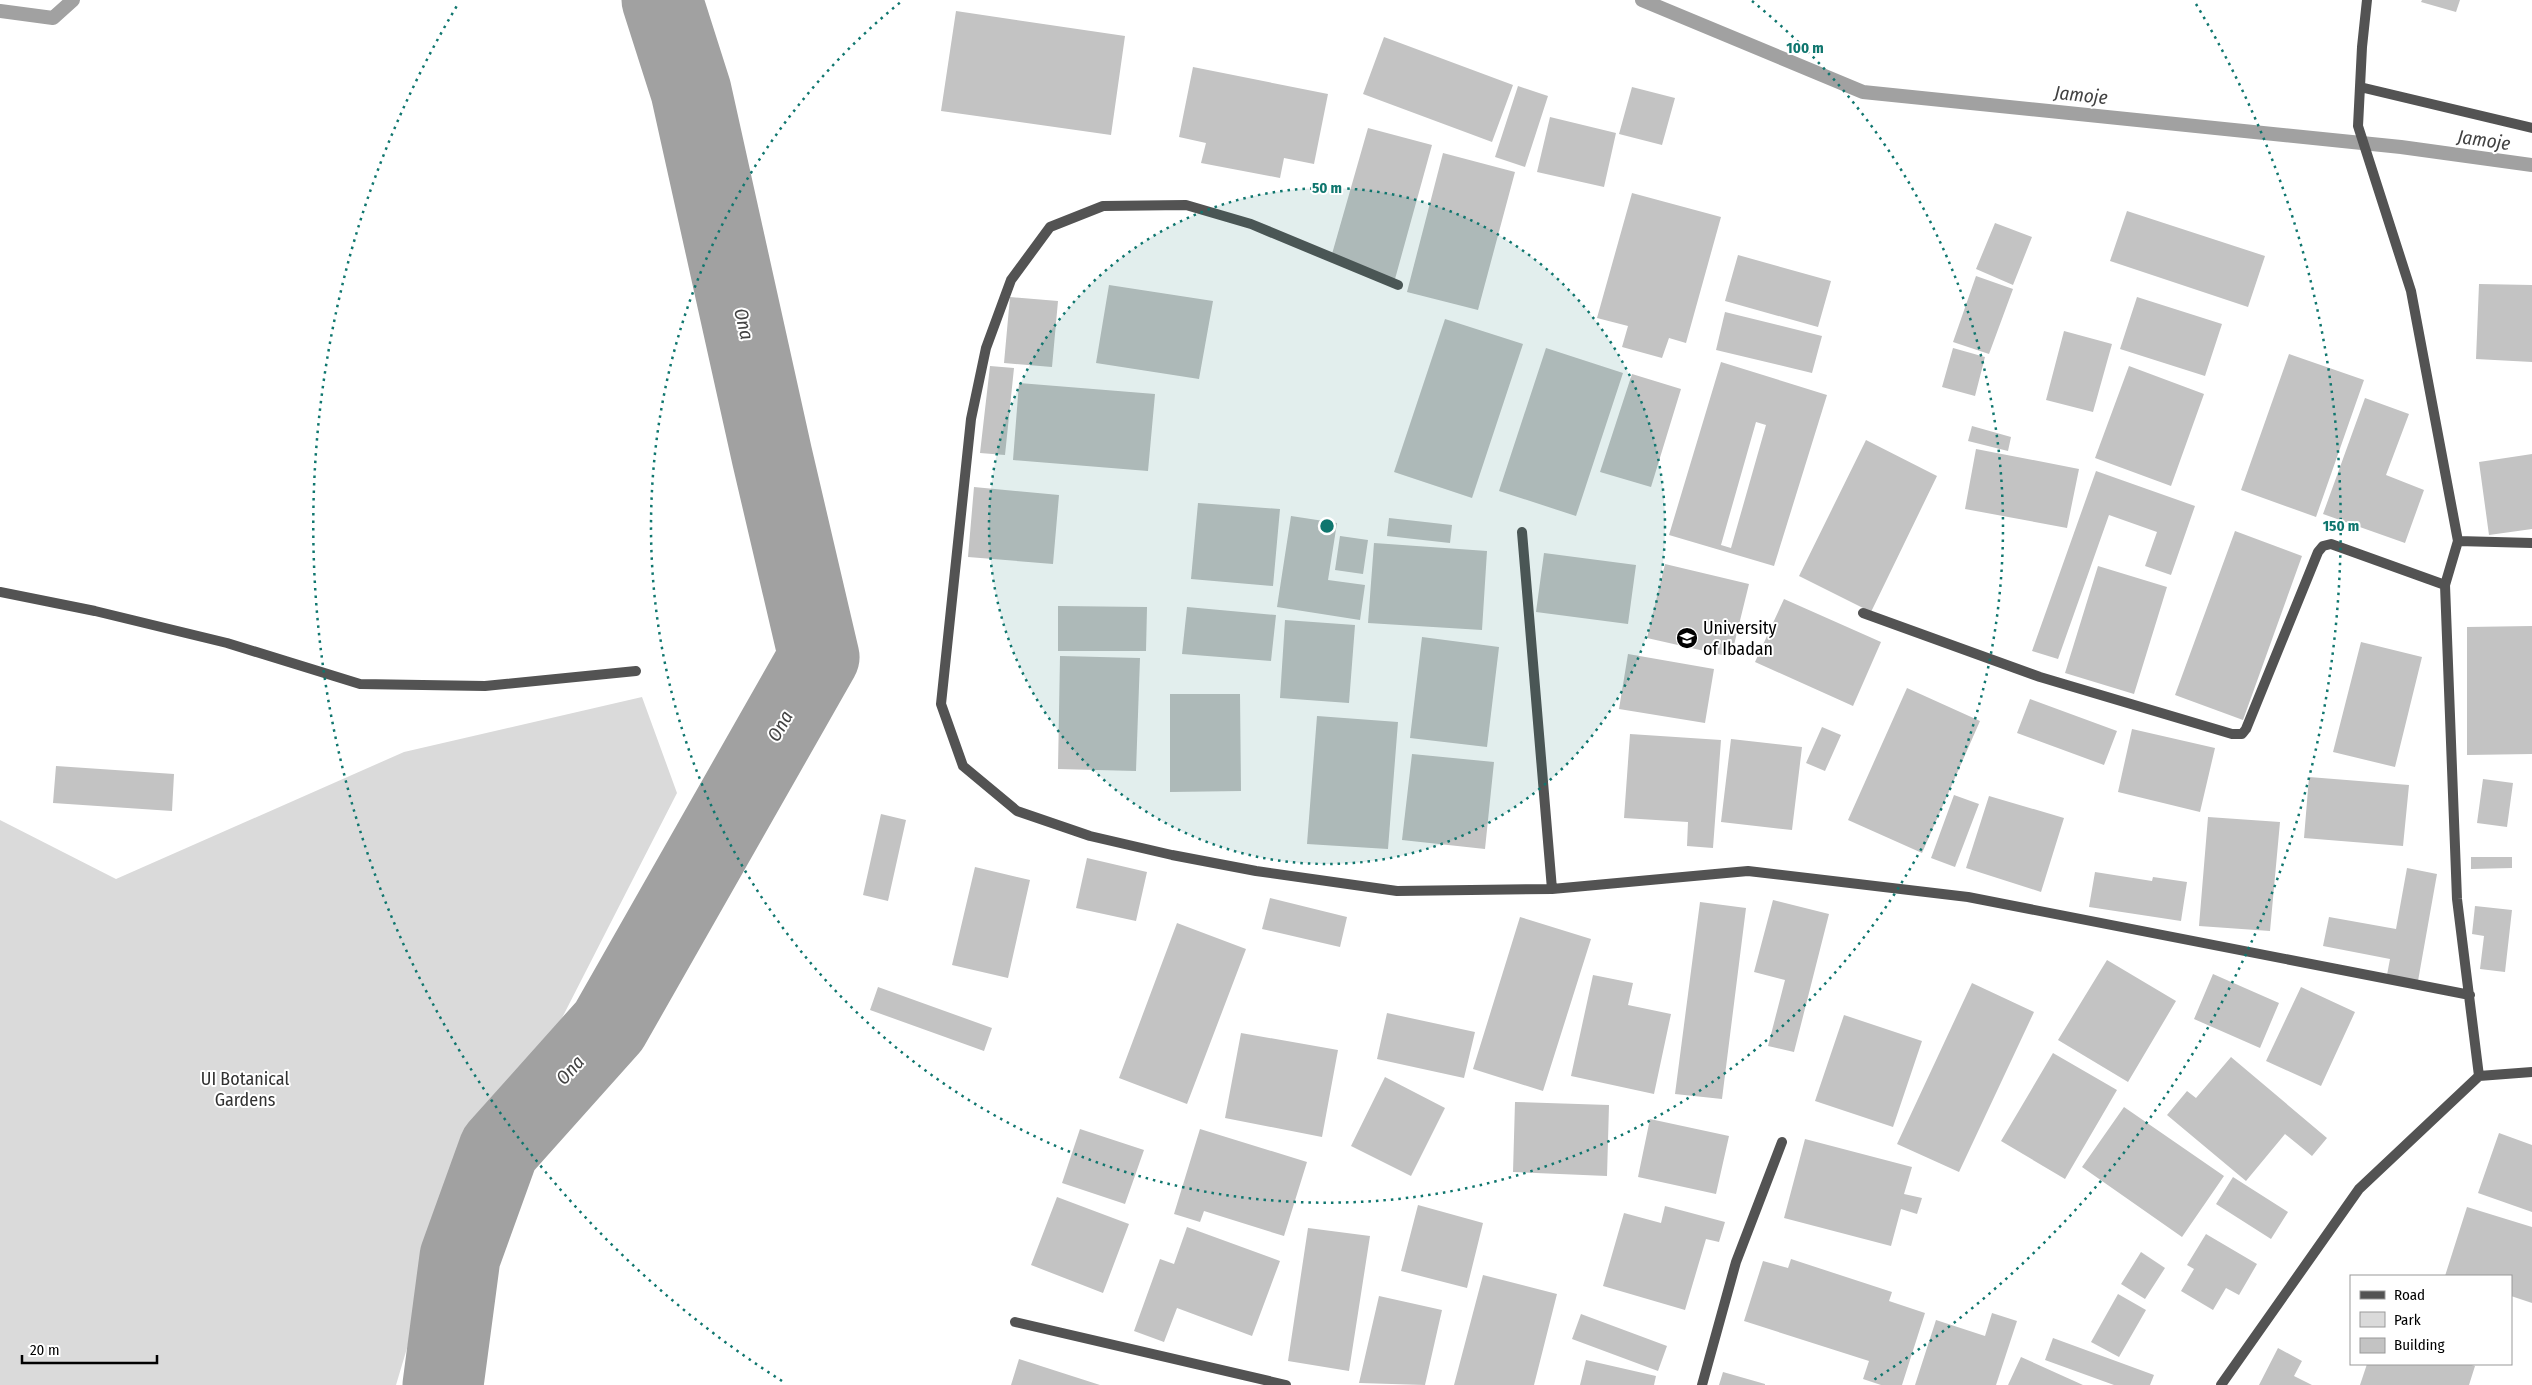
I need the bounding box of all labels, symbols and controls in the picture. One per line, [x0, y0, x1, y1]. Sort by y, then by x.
text: 100 m [1786, 39, 1824, 57]
water label: Jamoje [2052, 81, 2109, 109]
water label: Jamoje [2455, 125, 2512, 155]
text: 50 m [1312, 179, 1342, 197]
water label: Ona [729, 306, 759, 342]
centre of rings [1318, 517, 1336, 535]
text: 150 m [2323, 517, 2359, 535]
place label: University of Ibadan [1703, 617, 1777, 660]
school or university icon: University of Ibadan [1675, 626, 1699, 650]
water label: Ona [762, 707, 798, 745]
water label: Ona [551, 1051, 589, 1089]
park label: UI Botanical Gardens [201, 1068, 289, 1111]
legend [2350, 1275, 2512, 1365]
text: Road [2394, 1286, 2425, 1304]
text: Park [2394, 1311, 2421, 1329]
scale bar [22, 1332, 158, 1364]
text: Building [2394, 1336, 2445, 1354]
text: 20 m [30, 1341, 60, 1359]

